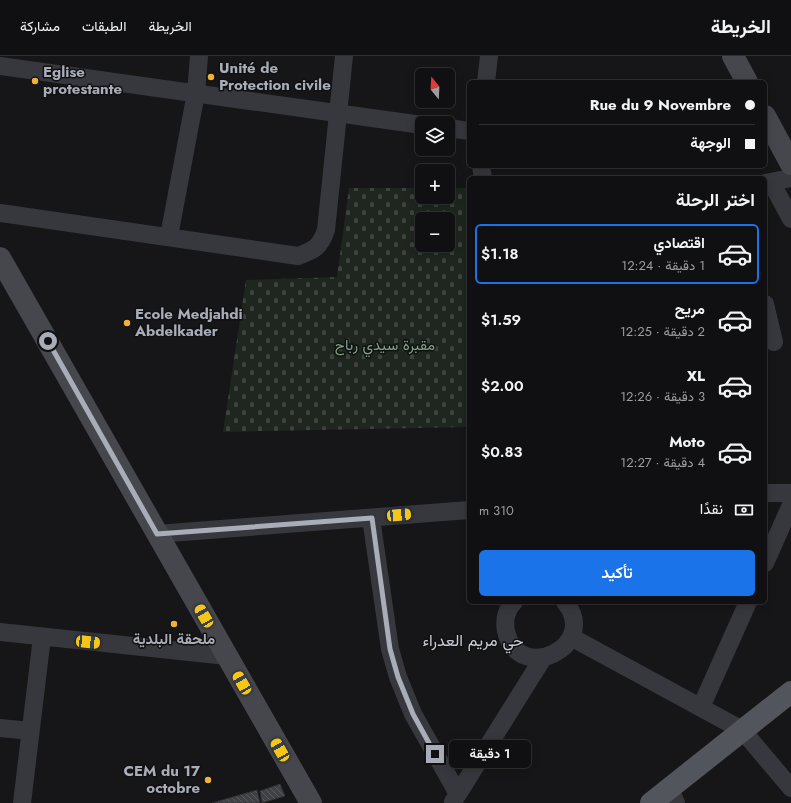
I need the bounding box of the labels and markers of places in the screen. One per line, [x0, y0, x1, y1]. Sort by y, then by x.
place label: Unité de Protection civile [219, 57, 331, 96]
place label: Eglise protestante [43, 61, 123, 100]
marker: Unité de Protection civile [206, 72, 216, 82]
marker: Eglise protestante [30, 76, 40, 86]
place label: Ecole Medjahdi Abdelkader [134, 303, 243, 342]
marker: Ecole Medjahdi Abdelkader [122, 318, 132, 328]
marker: ملحقة البلدية [169, 619, 179, 629]
place label: ملحقة البلدية [133, 628, 215, 650]
place label: CEM du 17 octobre [124, 760, 201, 799]
marker: CEM du 17 octobre [203, 775, 213, 785]

